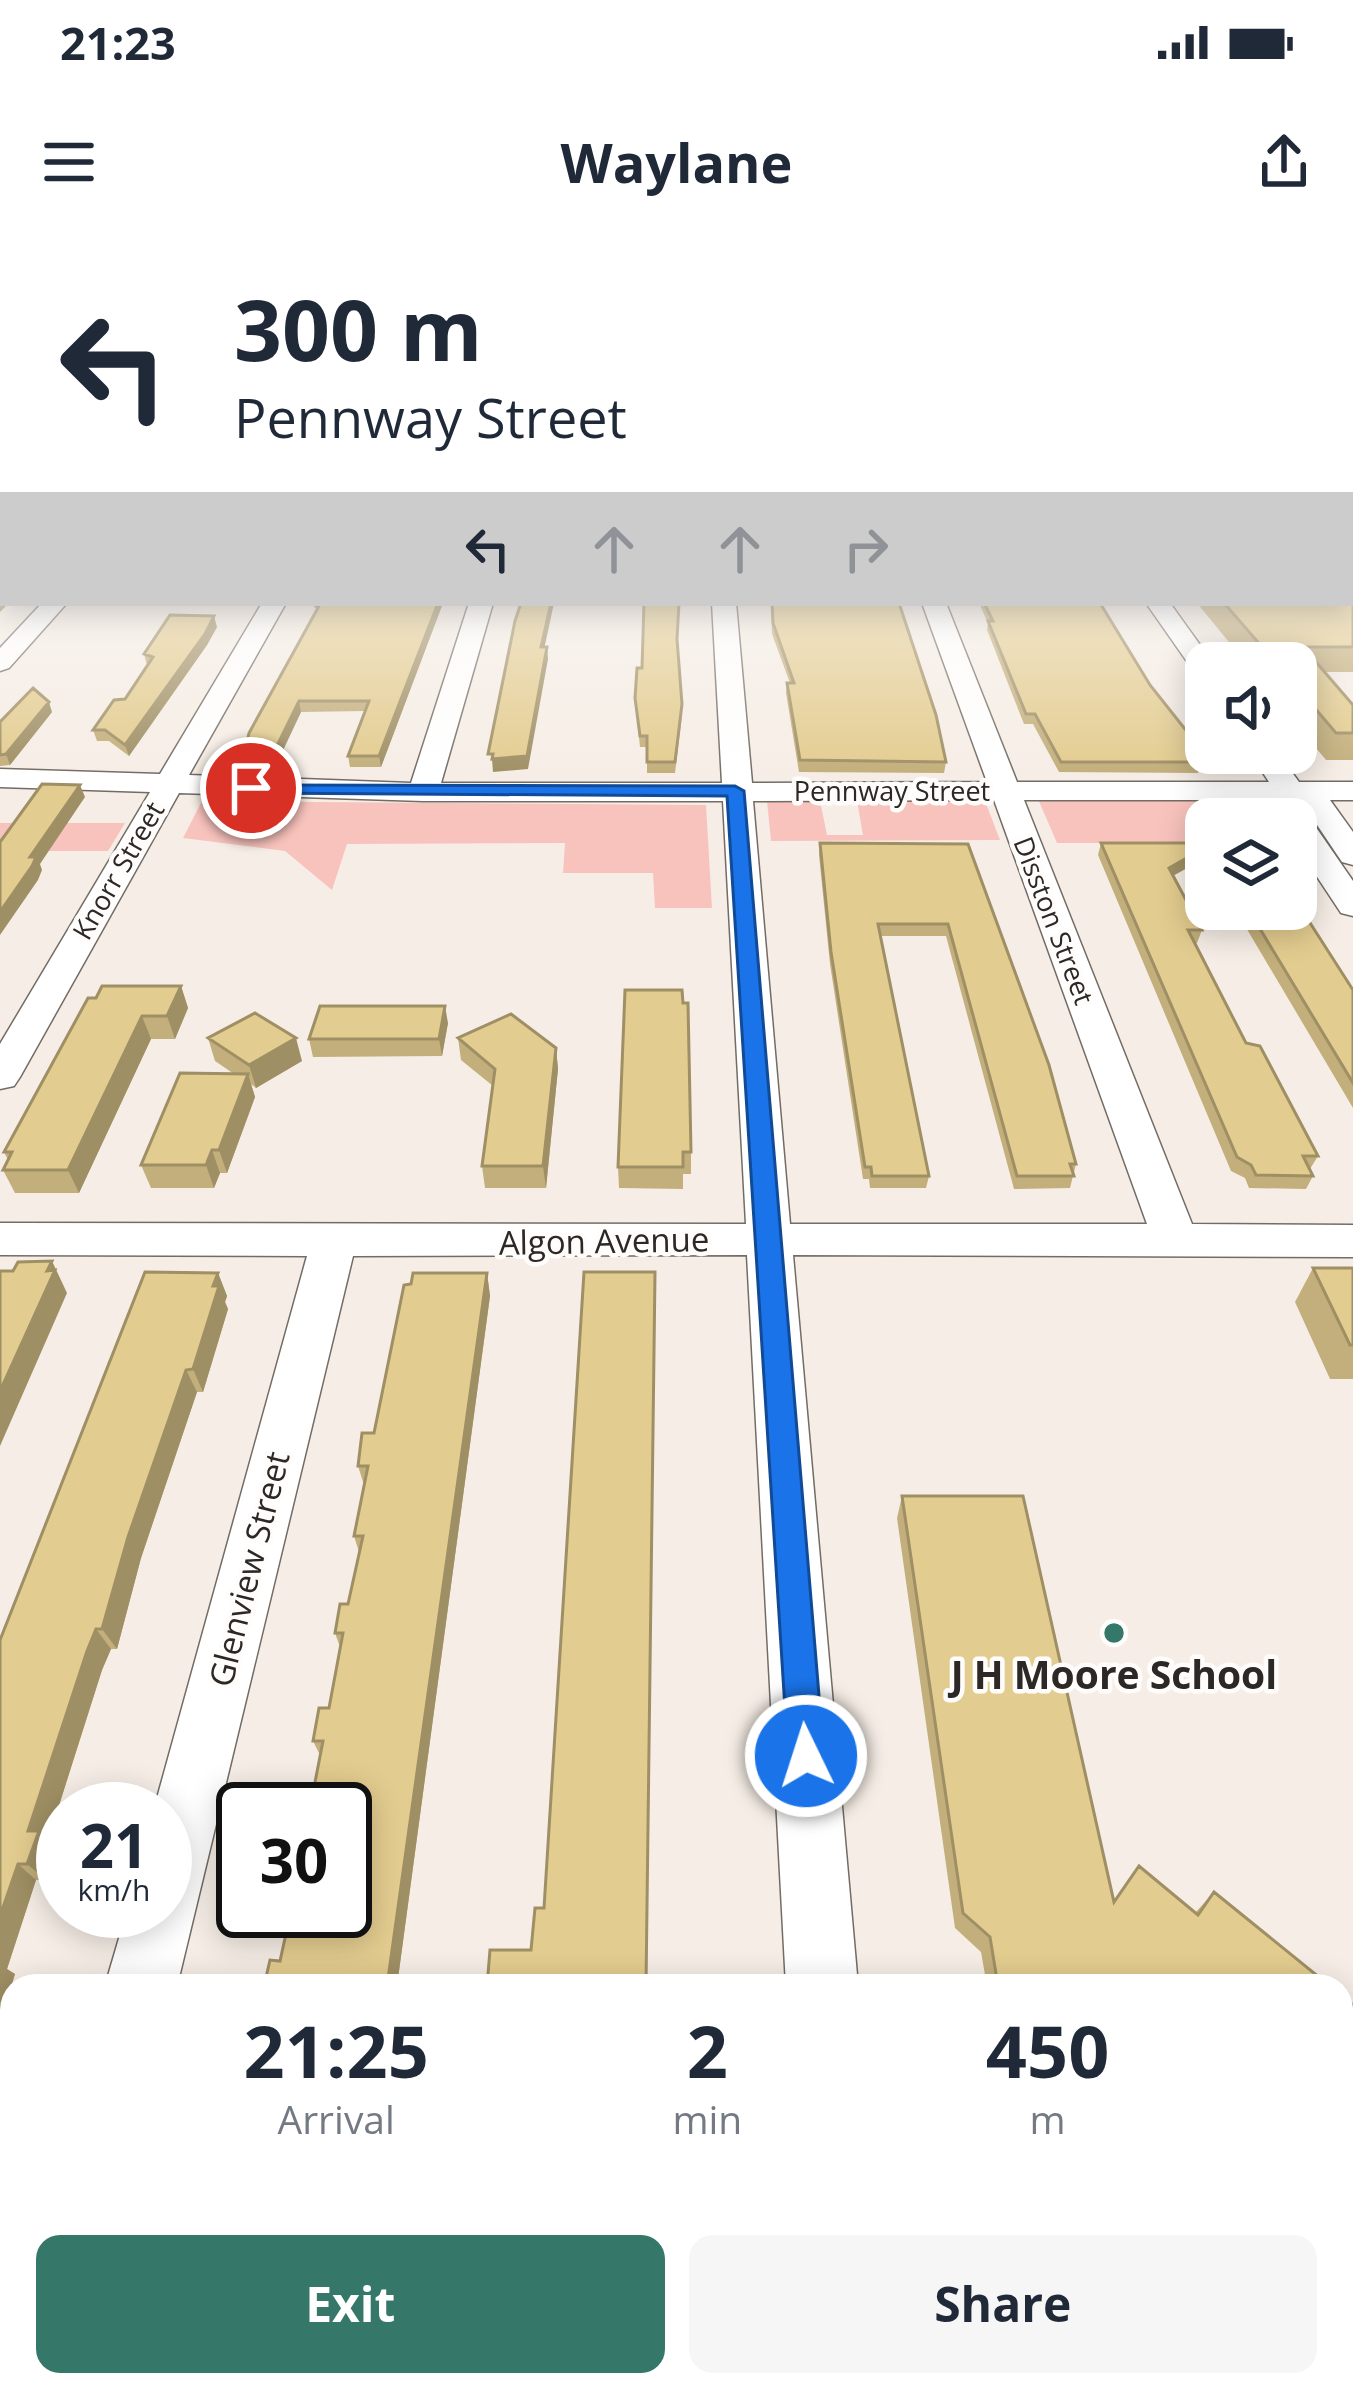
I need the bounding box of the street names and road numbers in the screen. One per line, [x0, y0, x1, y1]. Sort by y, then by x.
street label: Pennway Street [794, 772, 990, 809]
street label: Knorr Street [63, 794, 172, 946]
street label: Disston Street [1005, 831, 1103, 1010]
street label: Algon Avenue [498, 1216, 710, 1265]
street label: Glenview Street [198, 1447, 299, 1691]

